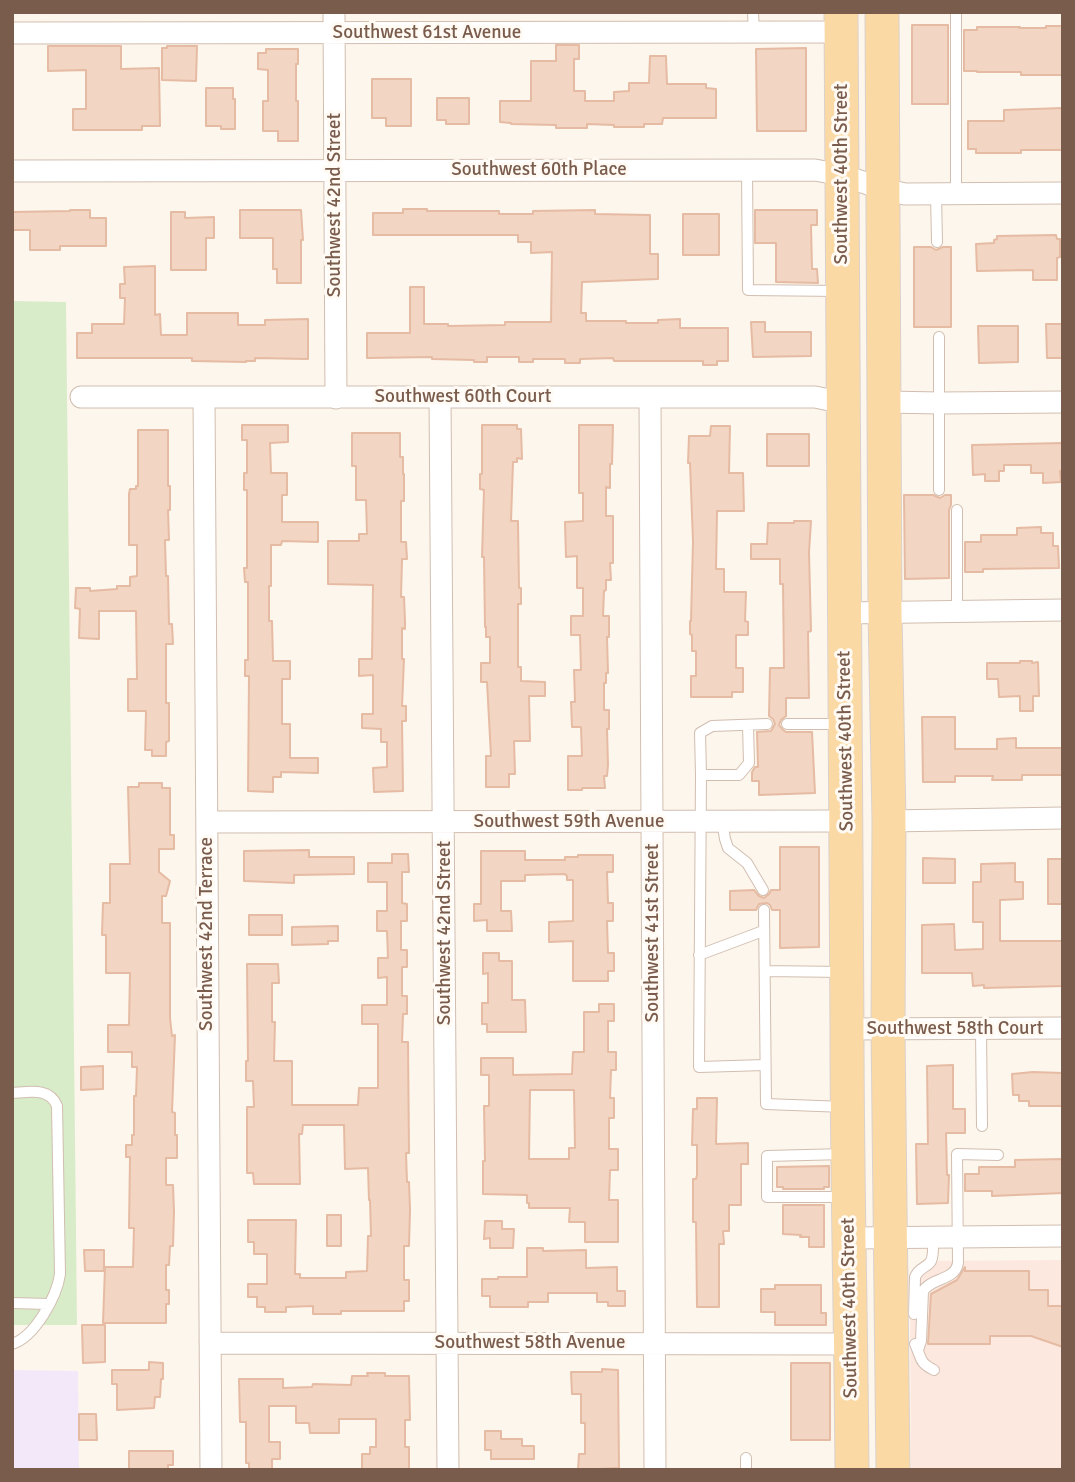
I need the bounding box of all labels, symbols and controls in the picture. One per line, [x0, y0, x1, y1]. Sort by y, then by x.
street label: Southwest 61st Avenue [333, 22, 521, 44]
street label: Southwest 40th Street [831, 84, 853, 264]
street label: Southwest 42nd Street [324, 113, 346, 297]
street label: Southwest 60th Place [451, 159, 627, 181]
street label: Southwest 60th Court [375, 386, 551, 408]
street label: Southwest 40th Street [833, 650, 859, 832]
street label: Southwest 59th Avenue [474, 811, 664, 833]
street label: Southwest 42nd Terrace [196, 837, 218, 1031]
street label: Southwest 42nd Street [434, 841, 456, 1025]
street label: Southwest 41st Street [642, 844, 664, 1022]
street label: Southwest 58th Court [867, 1018, 1043, 1040]
street label: Southwest 40th Street [837, 1217, 863, 1399]
street label: Southwest 58th Avenue [435, 1332, 625, 1354]

